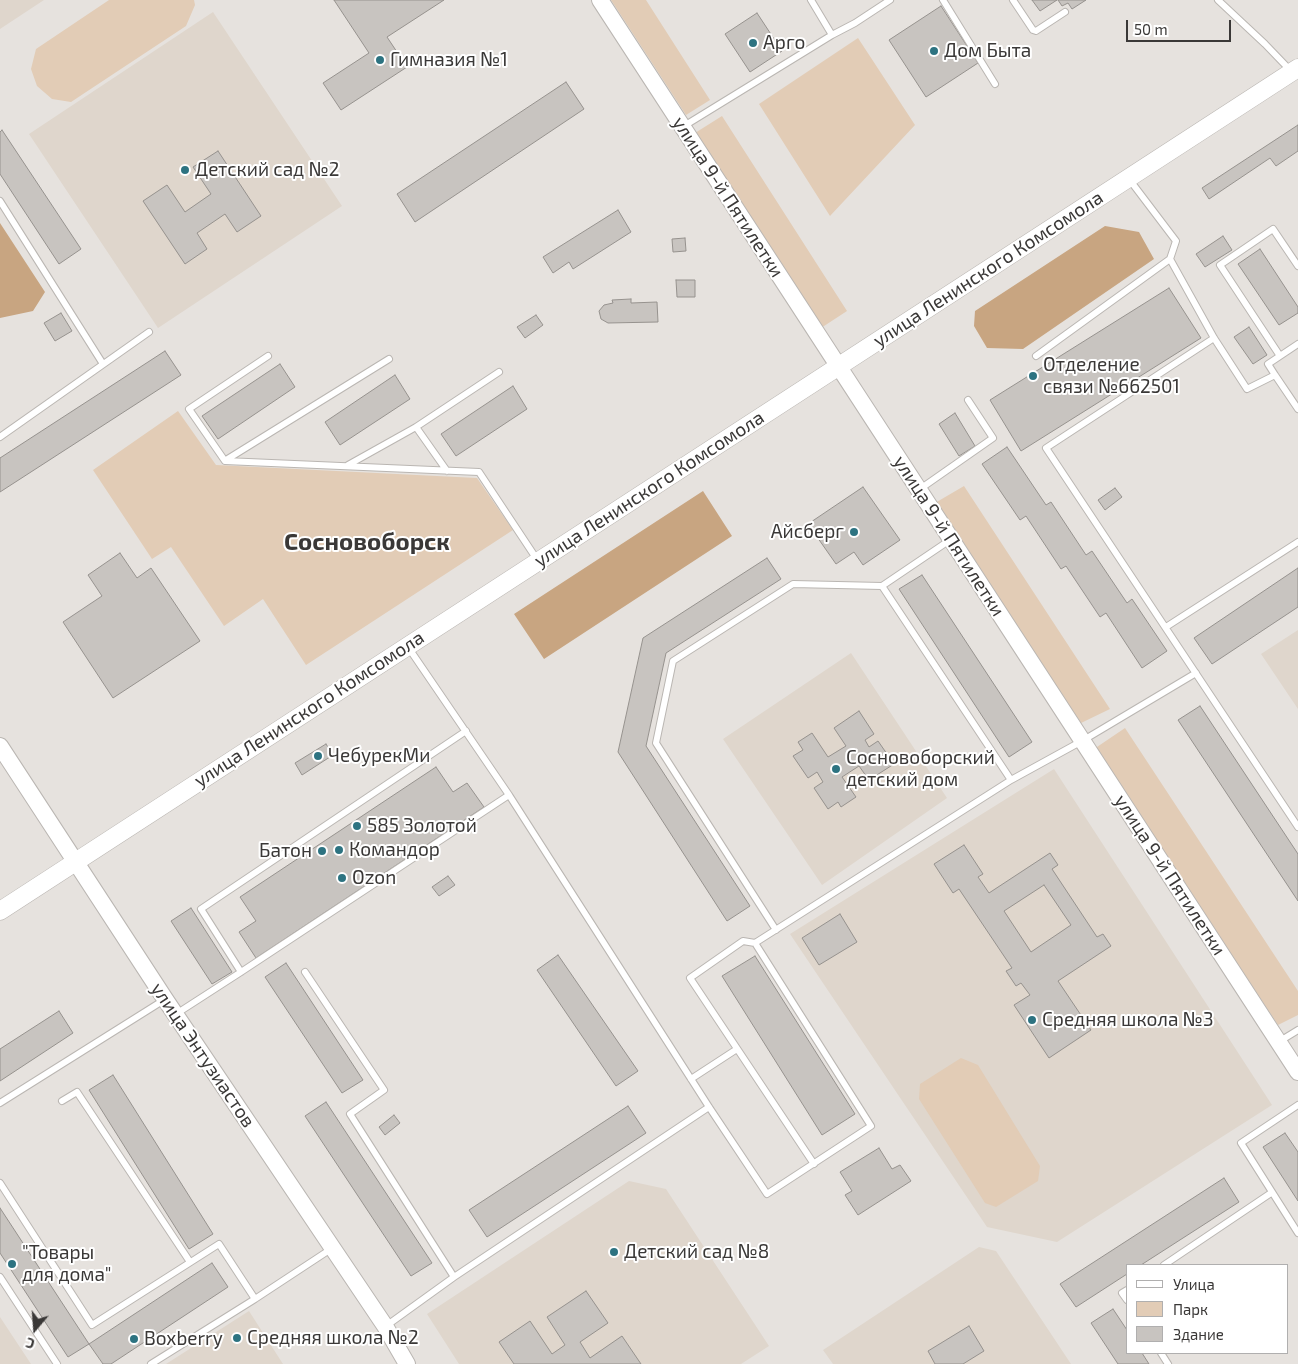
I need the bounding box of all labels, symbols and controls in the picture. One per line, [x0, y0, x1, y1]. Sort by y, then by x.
scale bar [1128, 10, 1233, 42]
text: 50 m [1134, 20, 1168, 38]
place label: Арго [763, 32, 805, 54]
marker: Арго [747, 37, 759, 49]
place label: Дом Быта [944, 40, 1031, 62]
marker: Дом Быта [928, 45, 940, 57]
place label: Гимназия №1 [390, 49, 508, 71]
marker: Гимназия №1 [374, 54, 386, 66]
street label: улица 9-й Пятилетки [668, 112, 788, 282]
place label: Детский сад №2 [195, 159, 339, 181]
marker: Детский сад №2 [179, 164, 191, 176]
street label: улица Ленинского Комсомола [869, 186, 1107, 352]
place label: Отделение связи №662501 [1043, 354, 1180, 398]
marker: Отделение связи №662501 [1027, 370, 1039, 382]
street label: улица Ленинского Комсомола [530, 406, 768, 572]
street label: улица 9-й Пятилетки [889, 451, 1009, 621]
place label: Айсберг [771, 521, 844, 543]
marker: Айсберг [848, 526, 860, 538]
district label: Сосновоборск [284, 528, 450, 556]
street label: улица Ленинского Комсомола [190, 626, 428, 792]
place label: ЧебурекМи [328, 745, 430, 767]
place label: Сосновоборский детский дом [846, 747, 995, 791]
marker: ЧебурекМи [312, 750, 324, 762]
marker: Сосновоборский детский дом [830, 763, 842, 775]
street label: улица 9-й Пятилетки [1110, 790, 1230, 960]
place label: 585 Золотой [367, 815, 477, 837]
marker: 585 Золотой [351, 820, 363, 832]
place label: Командор [349, 839, 440, 861]
place label: Батон [259, 840, 312, 862]
marker: Командор [333, 844, 345, 856]
marker: Батон [316, 845, 328, 857]
place label: Ozon [352, 867, 396, 889]
marker: Ozon [336, 872, 348, 884]
street label: улица Энтузиастов [146, 978, 260, 1132]
place label: Средняя школа №3 [1042, 1009, 1213, 1031]
marker: Средняя школа №3 [1026, 1014, 1038, 1026]
place label: Детский сад №8 [624, 1241, 769, 1263]
place label: "Товары для дома" [22, 1242, 112, 1286]
marker: Детский сад №8 [608, 1246, 620, 1258]
marker: "Товары для дома" [6, 1258, 18, 1270]
legend [1126, 1264, 1288, 1354]
text: Улица [1173, 1275, 1215, 1293]
text: Парк [1173, 1300, 1208, 1318]
north arrow [10, 1304, 60, 1354]
text: Здание [1173, 1325, 1224, 1343]
place label: Средняя школа №2 [247, 1327, 419, 1349]
place label: Boxberry [144, 1328, 223, 1350]
marker: Средняя школа №2 [231, 1332, 243, 1344]
marker: Boxberry [128, 1333, 140, 1345]
text: С [24, 1334, 37, 1353]

